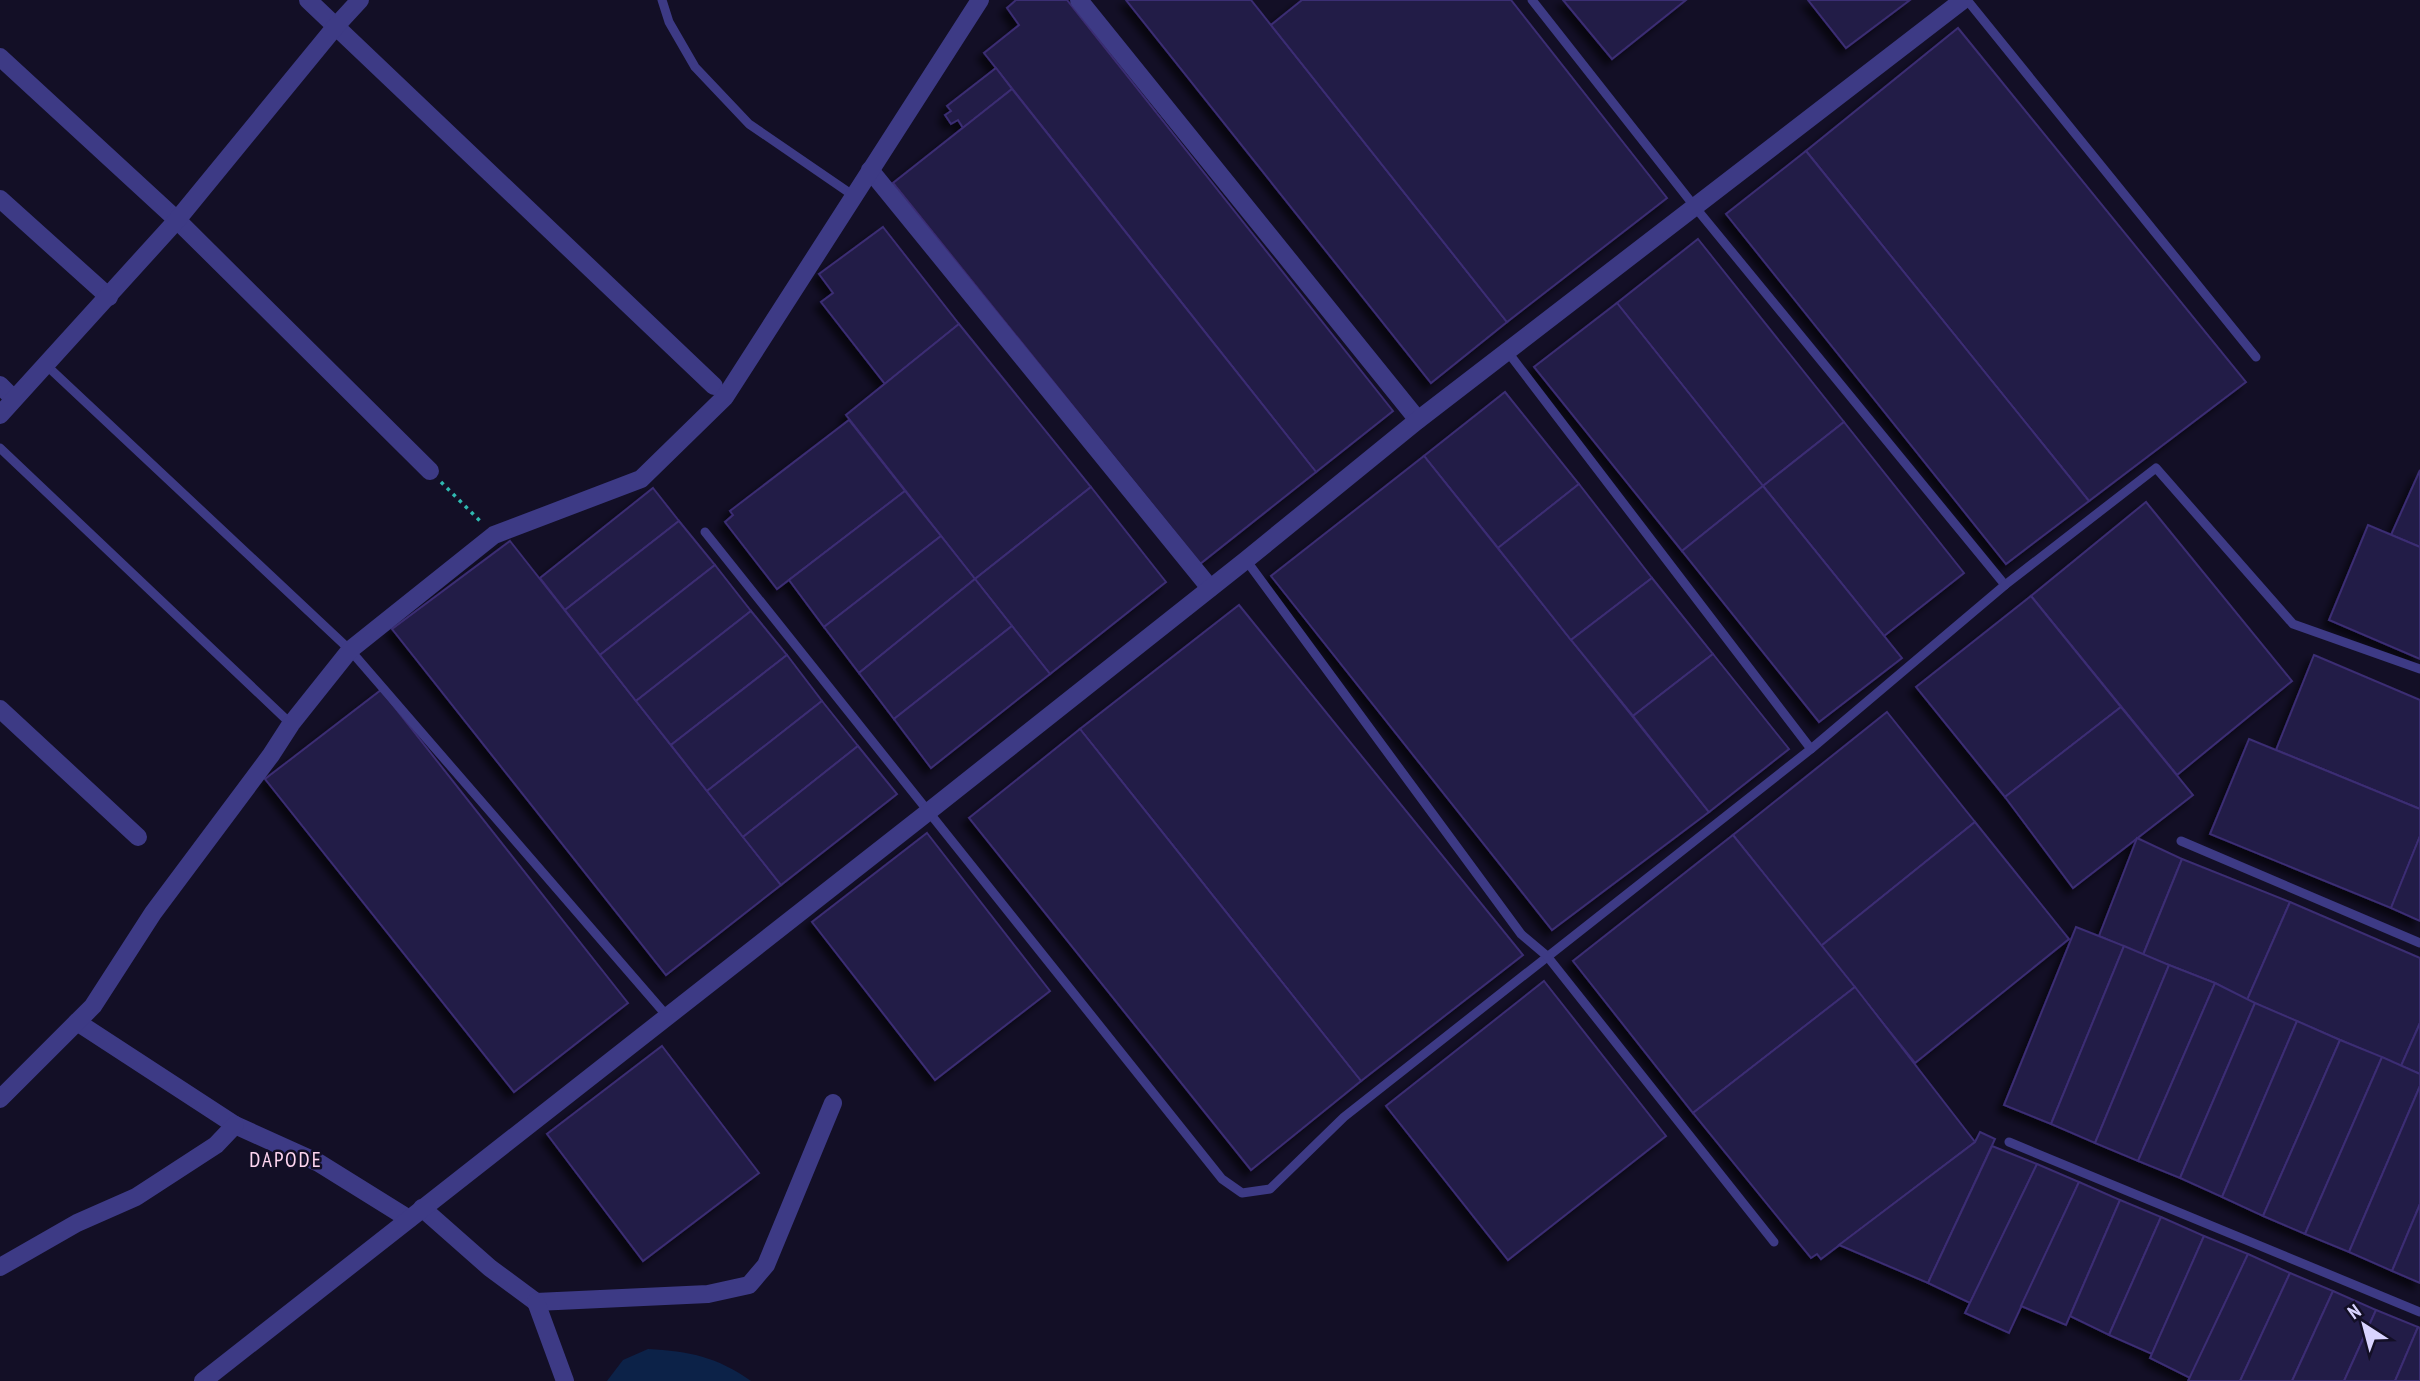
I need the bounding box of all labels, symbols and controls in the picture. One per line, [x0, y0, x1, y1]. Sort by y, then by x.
district label: DAPODE [249, 1146, 323, 1173]
north arrow [2329, 1290, 2399, 1360]
text: N [2343, 1299, 2365, 1324]

